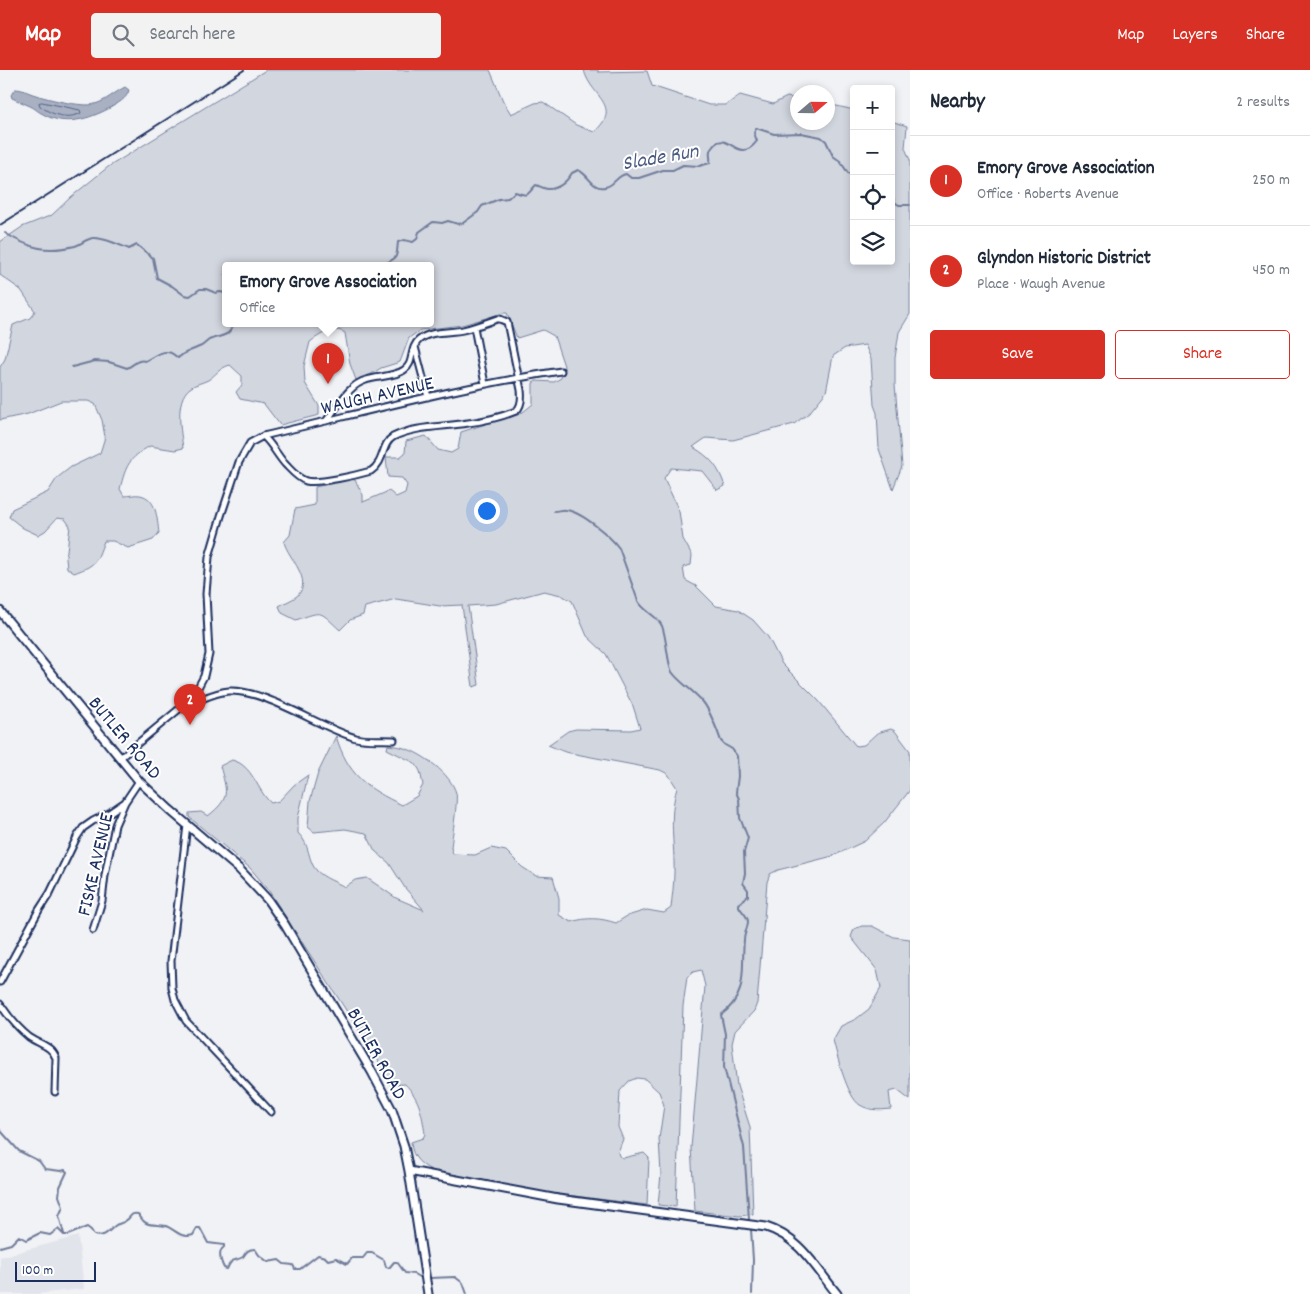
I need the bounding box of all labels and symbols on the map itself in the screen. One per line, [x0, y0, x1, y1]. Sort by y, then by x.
north arrow [790, 85, 835, 130]
water label: Slade Run [620, 137, 702, 180]
pin: 1 [312, 343, 344, 384]
street label: WAUGH AVENUE [318, 370, 437, 424]
your location [474, 498, 500, 524]
pin: 2 [174, 684, 206, 725]
street label: BUTLER ROAD [80, 691, 167, 787]
street label: FISKE AVENUE [71, 810, 122, 919]
street label: BUTLER ROAD [339, 1003, 412, 1105]
scale bar [15, 1259, 96, 1282]

